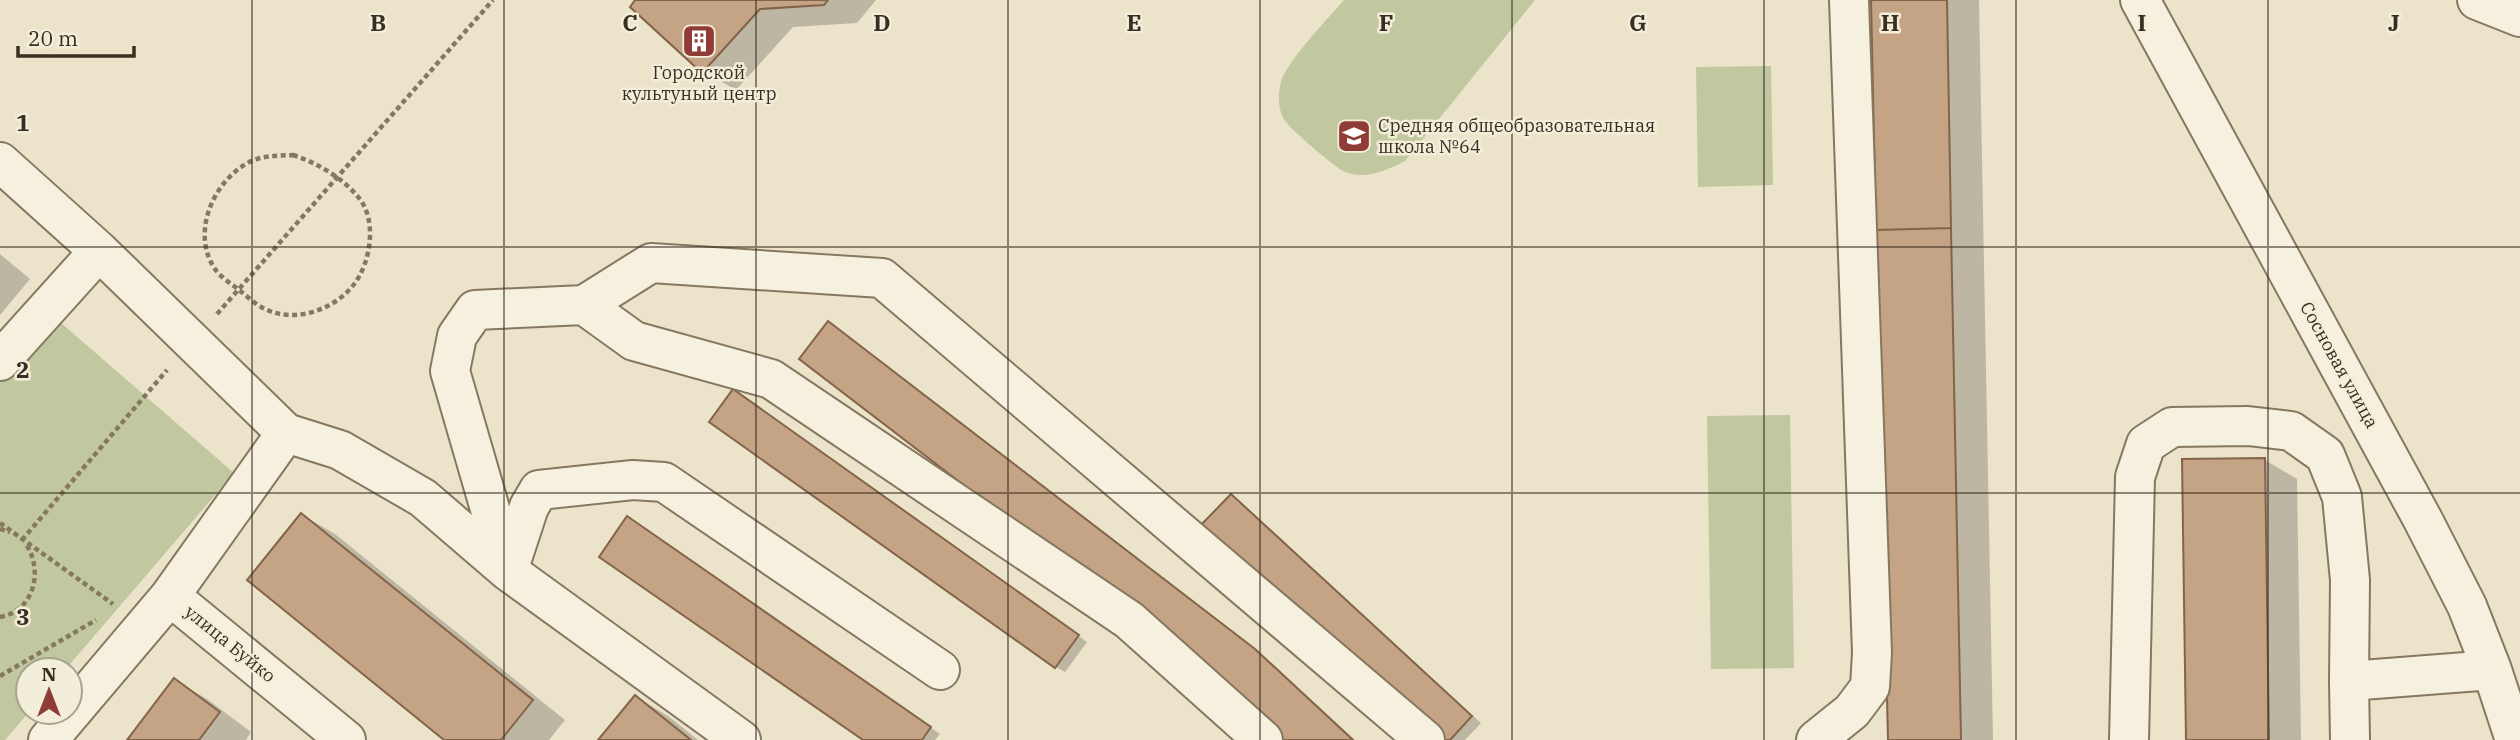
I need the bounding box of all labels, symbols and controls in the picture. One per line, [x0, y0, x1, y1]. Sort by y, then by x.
text: B [370, 7, 386, 37]
text: C [622, 7, 638, 37]
text: D [873, 7, 891, 37]
text: E [1126, 7, 1142, 37]
text: F [1379, 7, 1393, 37]
text: G [1629, 7, 1647, 37]
text: H [1881, 7, 1899, 37]
text: I [2138, 7, 2146, 37]
text: J [2388, 7, 2400, 37]
scale bar [18, 14, 133, 58]
building icon: Городской культуный центр [680, 22, 718, 60]
text: 20 m [28, 24, 78, 52]
place label: Городской культуный центр [622, 61, 776, 105]
text: 1 [16, 107, 30, 137]
place label: Средняя общеобразовательная школа №64 [1378, 114, 1656, 158]
school or university icon: Средняя общеобразовательная школа №64 [1335, 117, 1373, 155]
street label: Сосновая улица [2295, 298, 2384, 432]
text: 2 [16, 354, 30, 384]
street label: улица Буйко [180, 600, 280, 687]
text: 3 [16, 601, 30, 631]
north arrow [14, 656, 84, 726]
text: N [41, 662, 57, 686]

